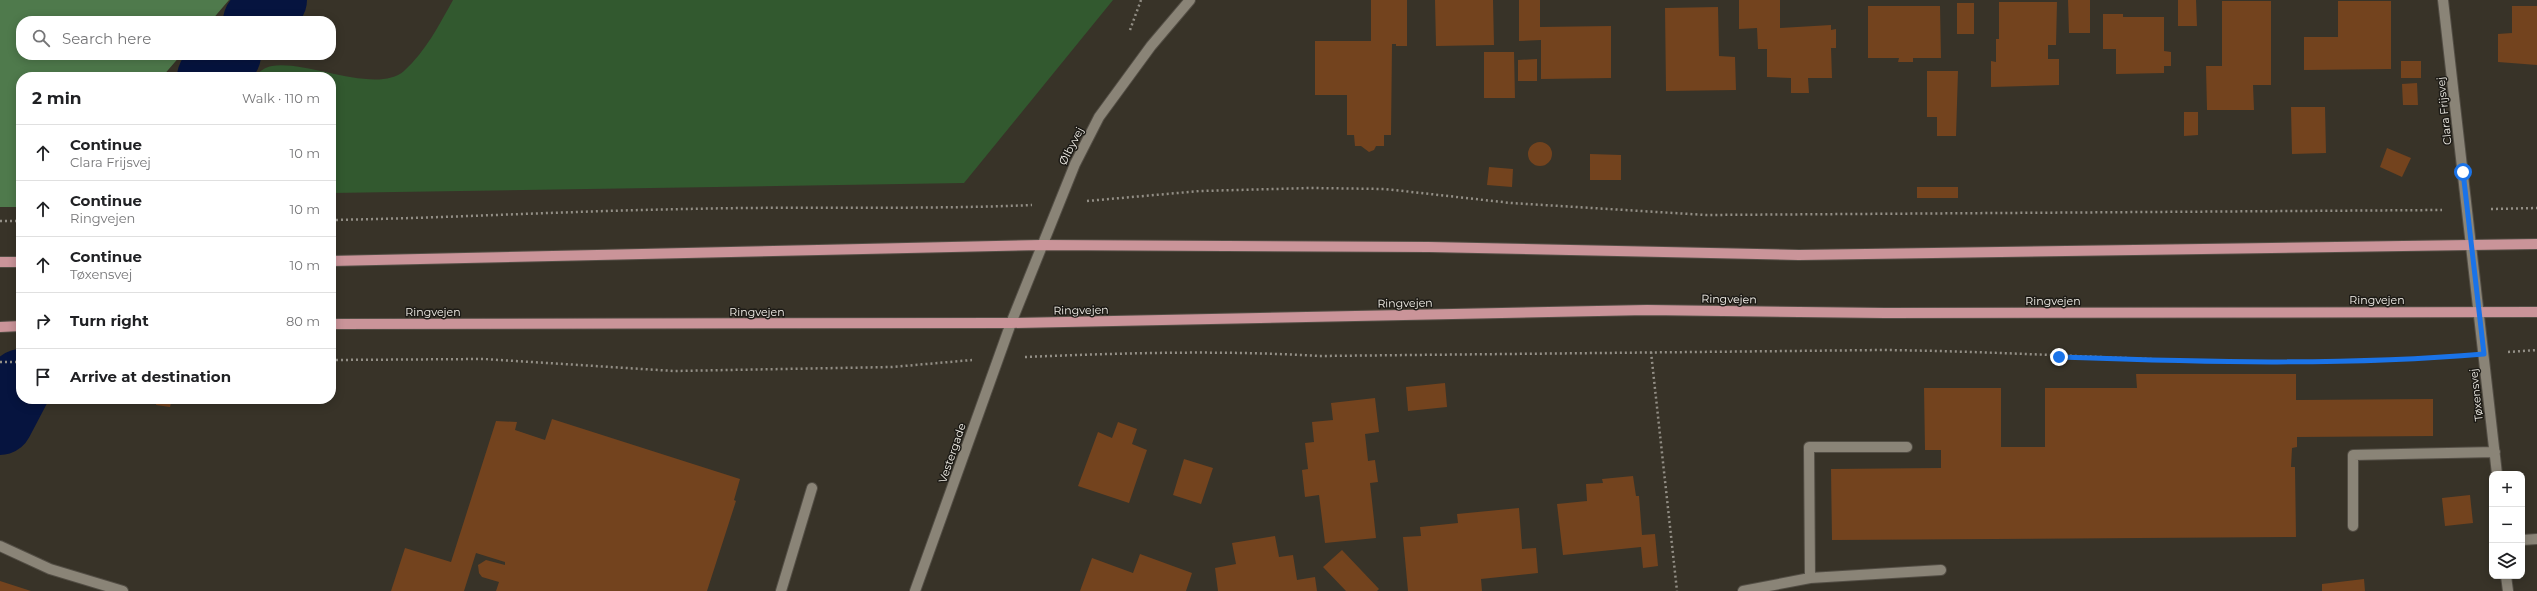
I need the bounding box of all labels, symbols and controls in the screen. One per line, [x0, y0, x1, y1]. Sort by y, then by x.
search box [16, 16, 336, 60]
icon: search [30, 27, 52, 49]
text: Search here [62, 29, 151, 48]
street label: Clara Frijsvej [2433, 76, 2455, 146]
text: 2 min [32, 88, 82, 108]
text: Walk · 110 m [242, 90, 320, 106]
street label: Ølbyvej [1056, 125, 1086, 167]
text: Continue [70, 135, 142, 154]
icon: ahead [32, 142, 54, 164]
text: 10 m [290, 145, 320, 161]
text: Clara Frijsvej [70, 154, 151, 170]
route start [2454, 163, 2472, 181]
text: Continue [70, 191, 142, 210]
icon: ahead [32, 198, 54, 220]
text: 10 m [290, 201, 320, 217]
text: Ringvejen [70, 210, 135, 226]
text: Continue [70, 247, 142, 266]
icon: ahead [32, 254, 54, 276]
text: 10 m [290, 257, 320, 273]
text: Tøxensvej [70, 266, 132, 282]
street label: Ringvejen [1701, 292, 1757, 306]
street label: Ringvejen [2349, 293, 2405, 307]
street label: Ringvejen [2025, 294, 2081, 308]
street label: Ringvejen [1377, 296, 1433, 310]
street label: Ringvejen [1053, 303, 1109, 317]
street label: Ringvejen [405, 305, 461, 319]
street label: Ringvejen [729, 305, 785, 319]
icon: right [32, 310, 54, 332]
text: Turn right [70, 311, 149, 330]
text: 80 m [286, 313, 320, 329]
route end [2050, 348, 2068, 366]
icon: arrive [32, 366, 54, 388]
text: Arrive at destination [70, 367, 231, 386]
street label: Tøxensvej [2466, 368, 2486, 422]
street label: Vestergade [935, 421, 969, 485]
map controls [2489, 471, 2525, 579]
button: + [2489, 471, 2525, 507]
button: − [2489, 507, 2525, 543]
button: layers [2489, 543, 2525, 579]

